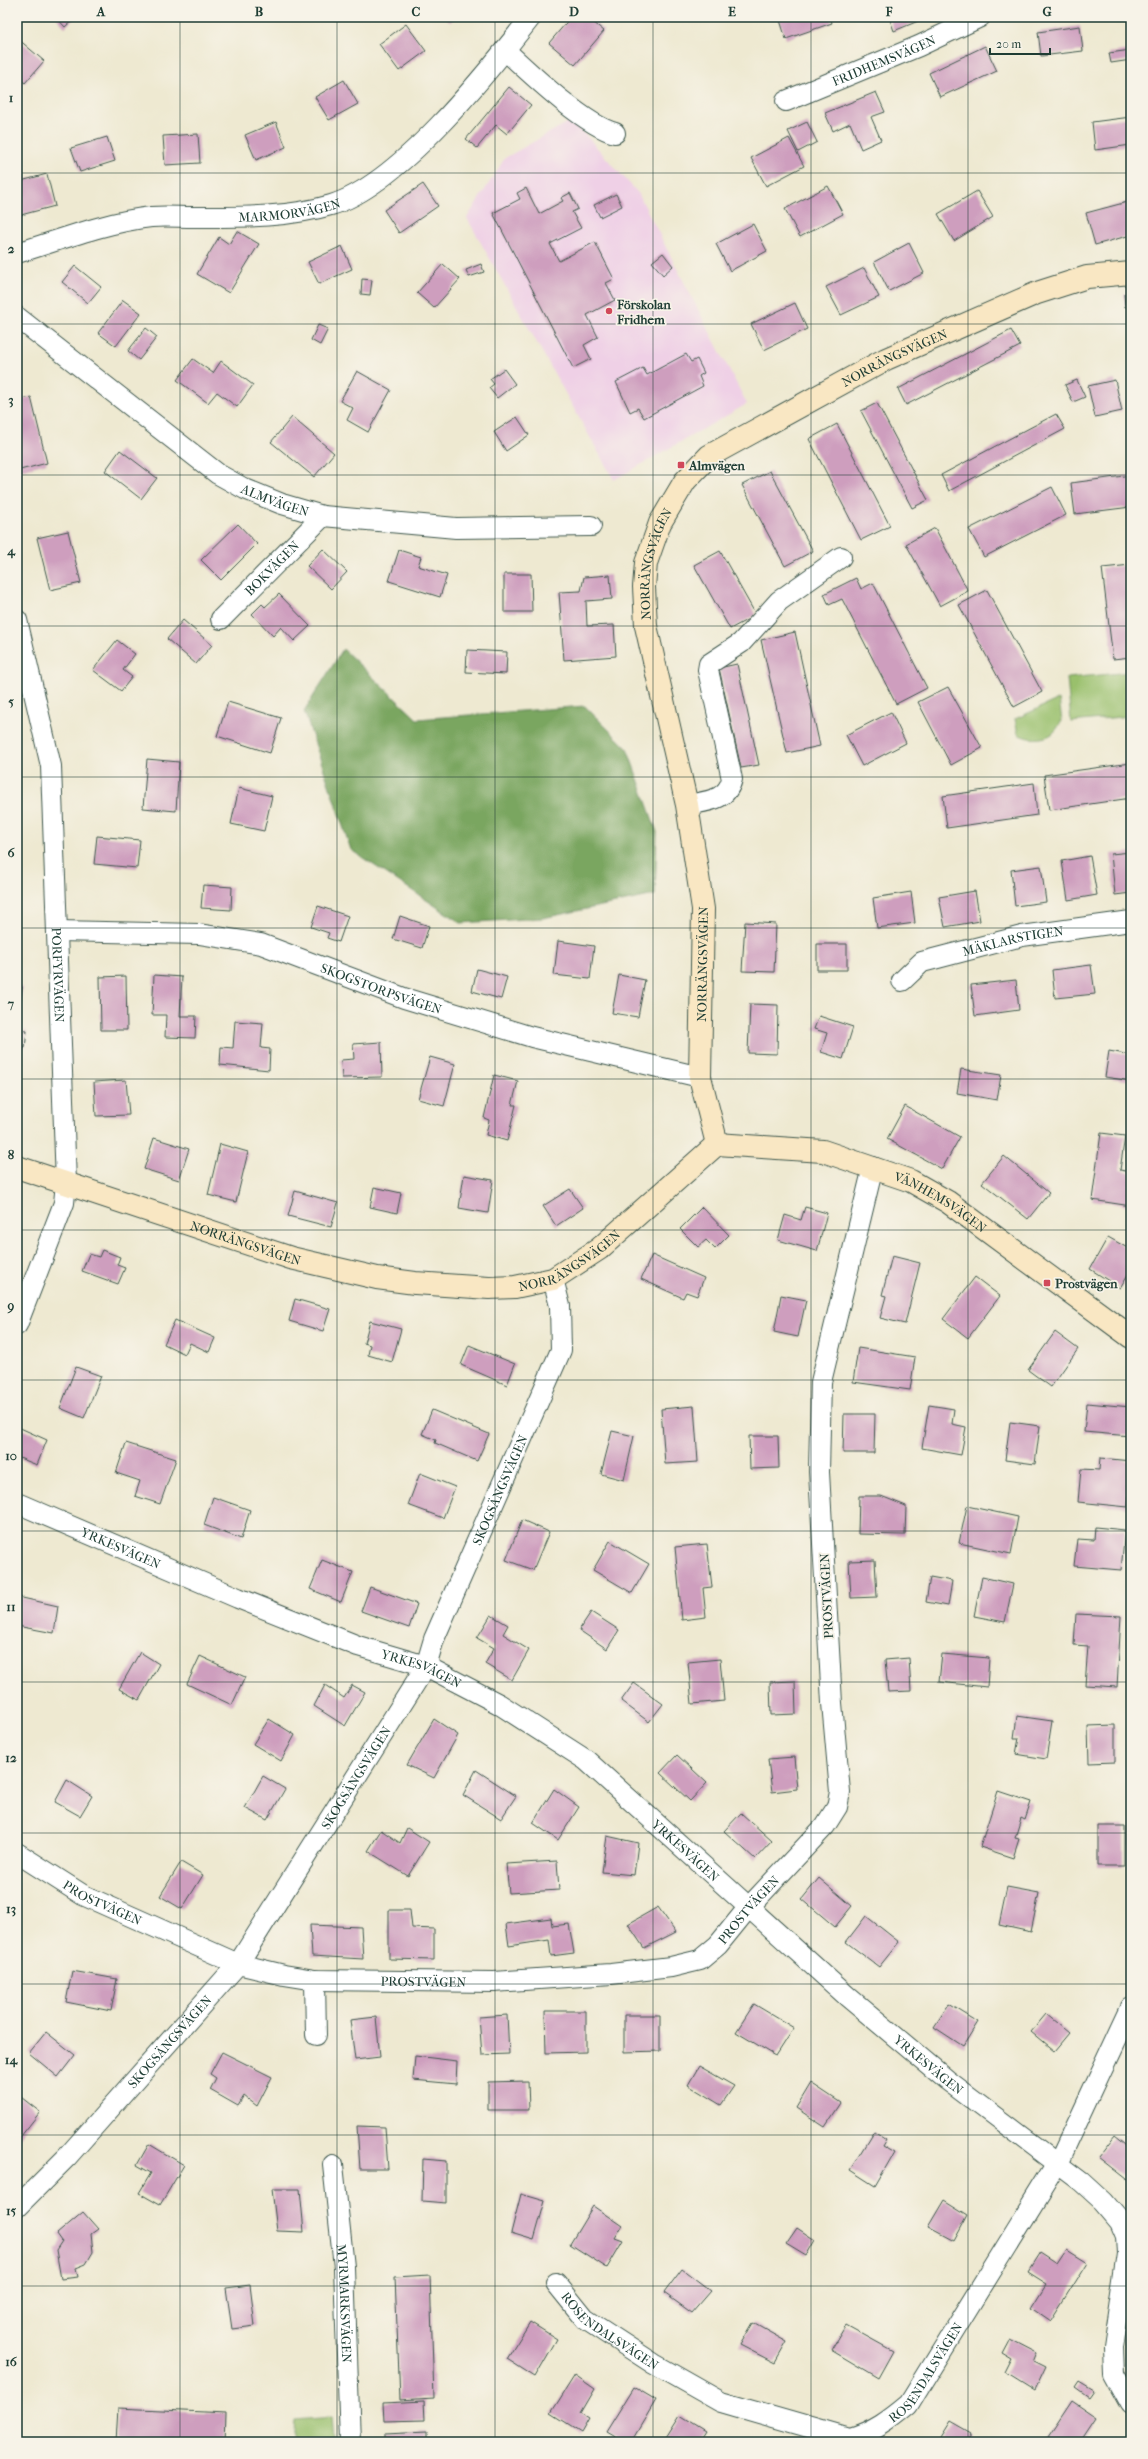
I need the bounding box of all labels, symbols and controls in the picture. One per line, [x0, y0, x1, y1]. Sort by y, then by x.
text: A [96, 4, 106, 19]
text: B [255, 4, 264, 19]
text: C [412, 4, 421, 19]
text: D [569, 4, 579, 19]
text: E [728, 4, 736, 19]
text: F [885, 4, 893, 19]
text: G [1042, 4, 1052, 19]
scale bar [990, 30, 1050, 56]
street label: FRIDHEMSVÄGEN [830, 32, 938, 89]
text: 20 m [996, 37, 1021, 51]
text: 1 [9, 90, 14, 105]
street label: MARMORVÄGEN [238, 195, 343, 225]
text: 2 [8, 241, 15, 256]
place label: Förskolan Fridhem [616, 297, 671, 327]
marker: Förskolan Fridhem [604, 306, 614, 316]
street label: NORRÄNGSVÄGEN [839, 326, 950, 390]
text: 3 [8, 392, 14, 408]
place label: Almvägen [688, 458, 745, 474]
marker: Almvägen [676, 460, 686, 470]
street label: ALMVÄGEN [238, 481, 311, 519]
street label: NORRÄNGSVÄGEN [637, 505, 675, 620]
street label: BOKVÄGEN [242, 538, 302, 599]
text: 4 [6, 543, 16, 559]
text: 5 [8, 694, 14, 709]
text: 6 [7, 845, 15, 860]
street label: NORRÄNGSVÄGEN [694, 906, 711, 1022]
street label: MÄKLARSTIGEN [961, 923, 1065, 959]
street label: PORFYRVÄGEN [49, 927, 67, 1023]
street label: SKOGSTORPSVÄGEN [318, 960, 444, 1017]
text: 7 [7, 996, 15, 1011]
text: 8 [8, 1147, 15, 1162]
street label: VÄNHEMSVÄGEN [891, 1169, 989, 1236]
street label: NORRÄNGSVÄGEN [188, 1218, 303, 1268]
street label: NORRÄNGSVÄGEN [517, 1227, 624, 1294]
place label: Prostvägen [1055, 1276, 1118, 1292]
marker: Prostvägen [1042, 1278, 1052, 1288]
text: 9 [7, 1298, 15, 1314]
street label: SKOGSÄNGSVÄGEN [469, 1433, 531, 1547]
text: 10 [5, 1448, 17, 1463]
street label: YRKESVÄGEN [78, 1524, 163, 1572]
street label: PROSTVÄGEN [817, 1553, 836, 1639]
text: 11 [6, 1599, 16, 1614]
street label: YRKESVÄGEN [378, 1646, 464, 1691]
street label: SKOGSÄNGSVÄGEN [318, 1723, 394, 1832]
text: 12 [5, 1750, 17, 1765]
street label: YRKESVÄGEN [648, 1816, 722, 1885]
street label: PROSTVÄGEN [715, 1873, 782, 1947]
street label: PROSTVÄGEN [60, 1877, 144, 1928]
text: 13 [6, 1901, 16, 1917]
street label: PROSTVÄGEN [380, 1974, 466, 1990]
street label: SKOGSÄNGSVÄGEN [125, 1992, 215, 2091]
street label: YRKESVÄGEN [890, 2031, 966, 2098]
text: 14 [5, 2052, 18, 2068]
text: 15 [6, 2203, 16, 2218]
street label: MYRMARKSVÄGEN [334, 2243, 354, 2363]
street label: ROSENDALSVÄGEN [558, 2289, 661, 2373]
street label: ROSENDALSVÄGEN [885, 2320, 966, 2426]
text: 16 [5, 2354, 18, 2369]

